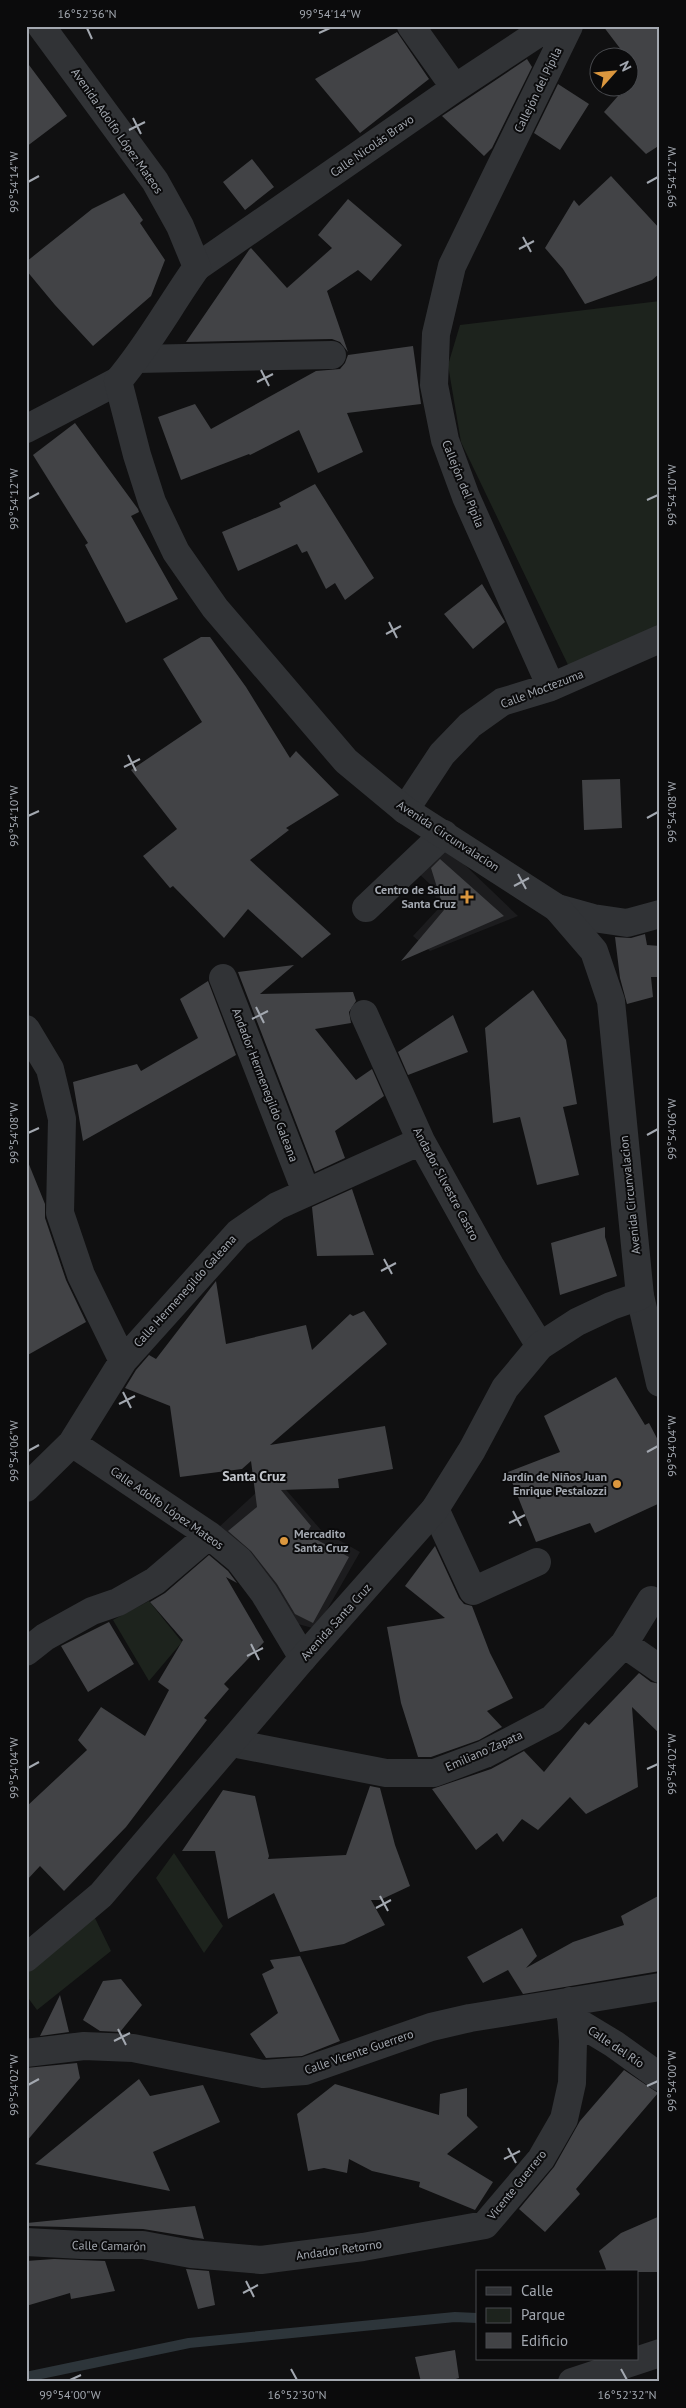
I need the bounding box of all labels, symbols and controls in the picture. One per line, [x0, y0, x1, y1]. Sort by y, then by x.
text: 16°52'36"N [57, 6, 117, 21]
text: 99°54'14"W [299, 6, 361, 21]
street label: Callejón del Pípila [510, 45, 565, 135]
north arrow [588, 48, 638, 98]
text: N [615, 58, 636, 74]
street label: Avenida Adolfo López Mateos [68, 65, 166, 196]
street label: Calle Nicolás Bravo [327, 111, 416, 180]
text: 99°54'12"W [664, 146, 679, 208]
text: 99°54'14"W [6, 151, 21, 213]
street label: Callejón del Pípila [439, 438, 488, 530]
text: 99°54'10"W [664, 464, 679, 526]
text: 99°54'12"W [6, 468, 21, 530]
street label: Calle Moctezuma [498, 666, 585, 711]
text: 99°54'08"W [664, 781, 679, 843]
text: 99°54'10"W [6, 785, 21, 847]
street label: Avenida Circunvalacion [394, 797, 502, 874]
place label: Centro de Salud Santa Cruz [375, 882, 456, 911]
marker: Centro de Salud Santa Cruz [460, 890, 474, 904]
street label: Andador Hermenegildo Galeana [229, 1006, 302, 1164]
text: 99°54'06"W [664, 1098, 679, 1160]
text: 99°54'08"W [6, 1102, 21, 1164]
street label: Andador Silvestre Castro [410, 1125, 483, 1243]
street label: Avenida Circunvalacion [616, 1135, 643, 1255]
street label: Calle Hermenegildo Galeana [130, 1231, 239, 1350]
text: 99°54'04"W [664, 1415, 679, 1477]
text: 99°54'06"W [6, 1420, 21, 1482]
street label: Calle Adolfo López Mateos [108, 1463, 227, 1552]
district label: Santa Cruz [222, 1467, 286, 1485]
place label: Jardín de Niños Juan Enrique Pestalozzi [502, 1469, 607, 1498]
marker: Jardín de Niños Juan Enrique Pestalozzi [611, 1478, 623, 1490]
place label: Mercadito Santa Cruz [294, 1526, 349, 1555]
marker: Mercadito Santa Cruz [278, 1535, 290, 1547]
street label: Avenida Santa Cruz [297, 1580, 374, 1663]
street label: Emiliano Zapata [443, 1727, 525, 1774]
text: 99°54'02"W [664, 1733, 679, 1795]
text: 99°54'04"W [6, 1737, 21, 1799]
street label: Calle del Río [585, 2022, 647, 2071]
street label: Calle Vicente Guerrero [302, 2026, 415, 2077]
text: 99°54'00"W [664, 2050, 679, 2112]
text: 99°54'02"W [6, 2054, 21, 2116]
street label: Vicente Guerrero [483, 2147, 549, 2224]
street label: Andador Retorno [295, 2236, 383, 2263]
street label: Calle Camarón [72, 2237, 146, 2254]
legend [476, 2270, 638, 2360]
text: Calle [521, 2281, 553, 2300]
text: Parque [521, 2305, 565, 2324]
text: Edificio [521, 2331, 568, 2350]
text: 99°54'00"W [39, 2387, 101, 2402]
text: 16°52'30"N [267, 2387, 327, 2402]
text: 16°52'32"N [597, 2387, 657, 2402]

